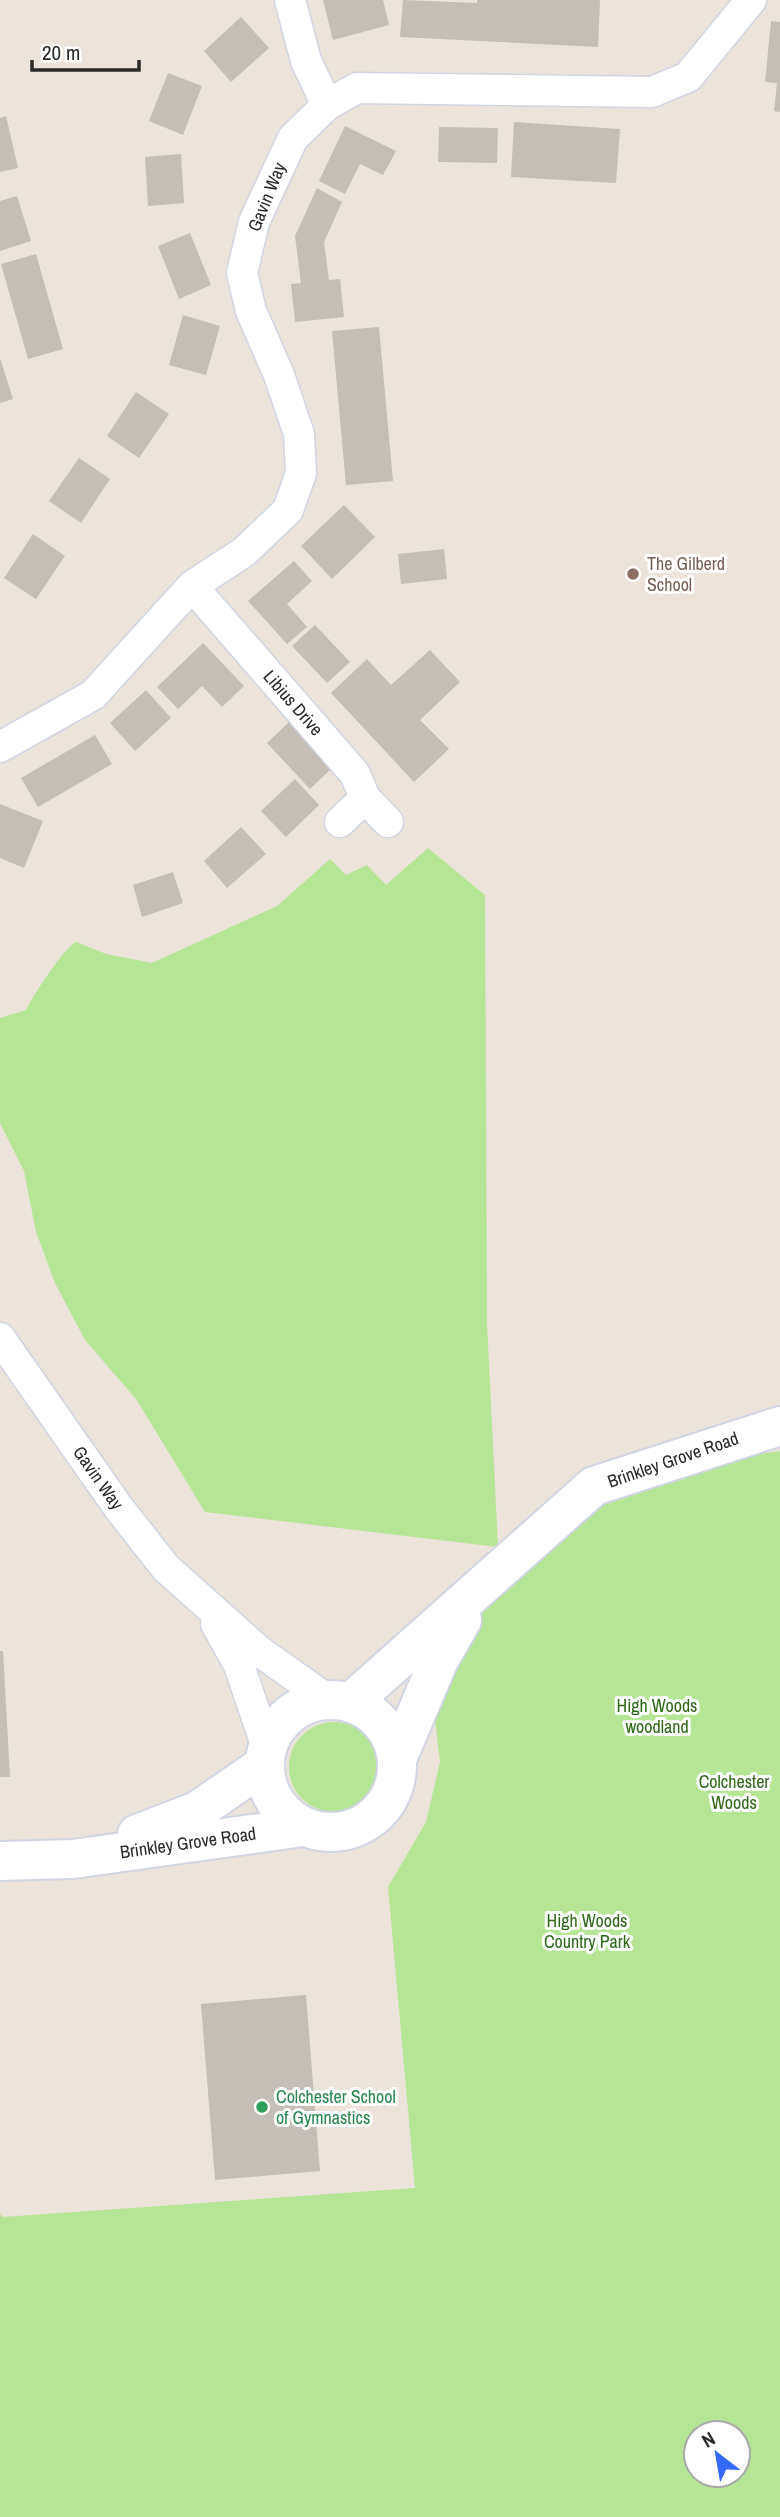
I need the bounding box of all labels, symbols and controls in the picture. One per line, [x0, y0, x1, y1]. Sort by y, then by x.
scale bar [32, 28, 138, 72]
text: 20 m [42, 38, 80, 67]
street label: Gavin Way [241, 158, 292, 235]
place label: The Gilberd School [647, 551, 725, 597]
marker: The Gilberd School [625, 566, 641, 582]
street label: Libius Drive [258, 664, 329, 741]
street label: Brinkley Grove Road [604, 1425, 742, 1494]
street label: Gavin Way [67, 1441, 130, 1515]
park label: High Woods woodland [617, 1693, 697, 1739]
park label: Colchester Woods [699, 1769, 769, 1815]
street label: Brinkley Grove Road [118, 1821, 258, 1864]
park label: High Woods Country Park [544, 1908, 631, 1954]
place label: Colchester School of Gymnastics [276, 2084, 396, 2130]
marker: Colchester School of Gymnastics [254, 2099, 270, 2115]
north arrow [682, 2419, 752, 2489]
text: N [697, 2425, 720, 2453]

